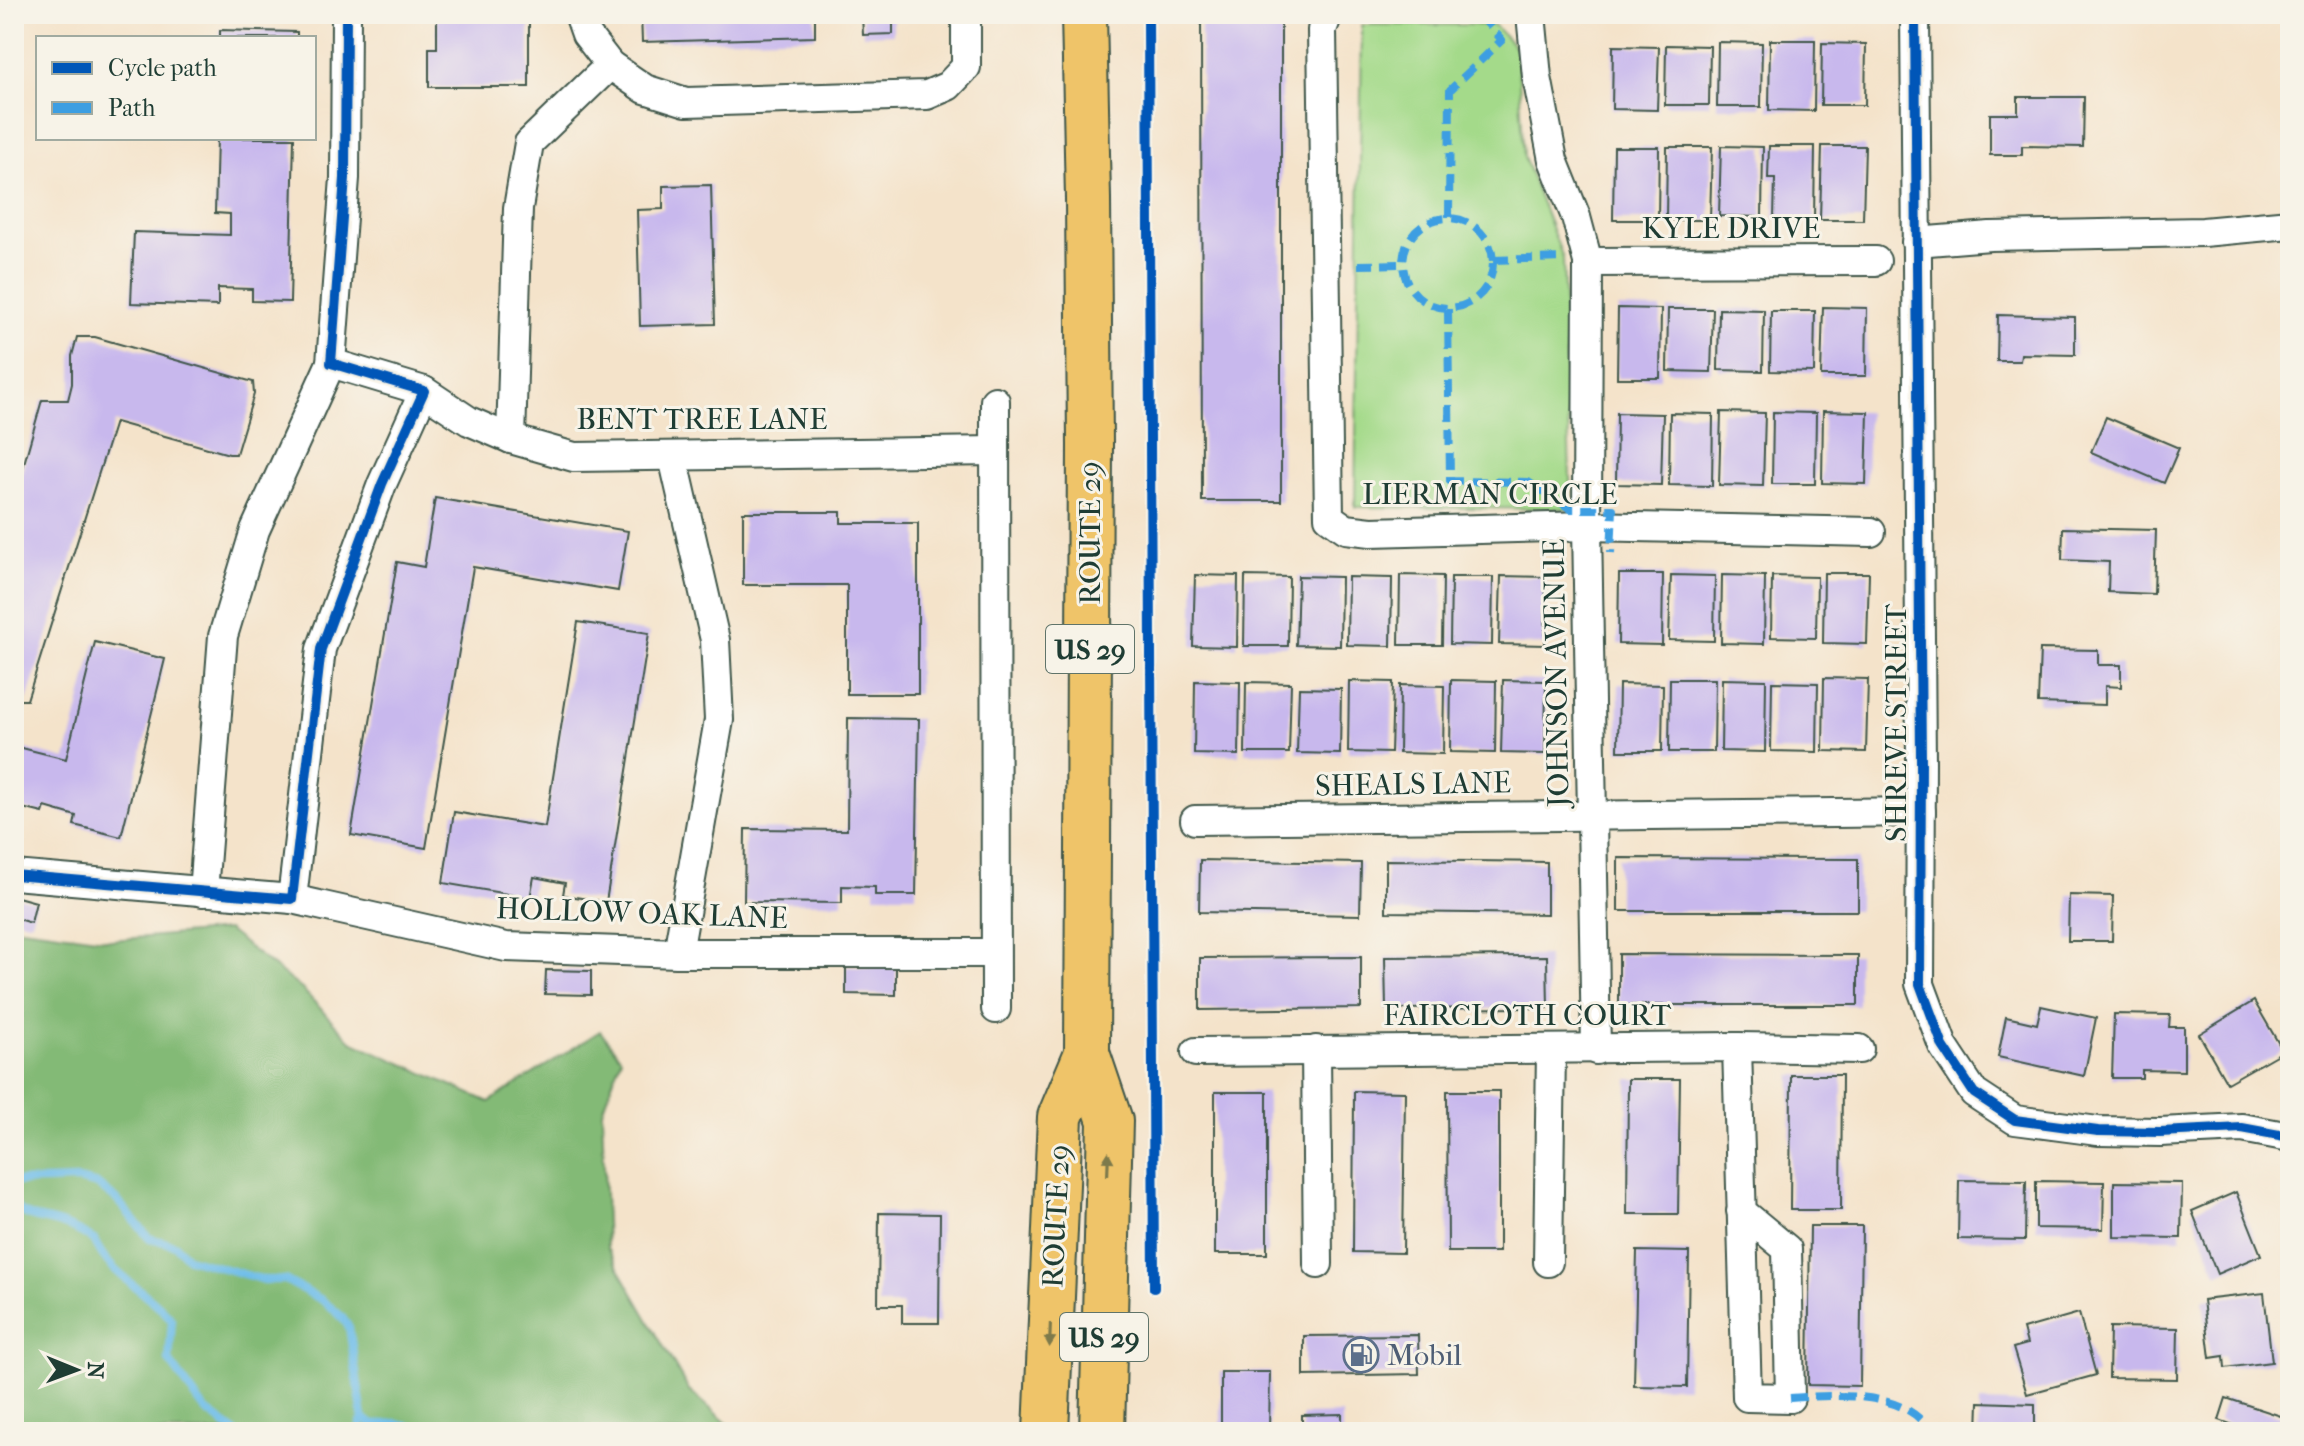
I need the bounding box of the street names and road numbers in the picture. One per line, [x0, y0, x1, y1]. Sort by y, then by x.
street label: KYLE DRIVE [1642, 211, 1820, 246]
street label: BENT TREE LANE [576, 402, 828, 437]
street label: ROUTE 29 [1073, 461, 1108, 605]
street label: LIERMAN CIRCLE [1362, 477, 1618, 512]
street label: JOHNSON AVENUE [1537, 538, 1576, 810]
street label: SHREVE STREET [1879, 603, 1914, 842]
road number: US 29 [1046, 625, 1134, 673]
street label: SHEALS LANE [1315, 765, 1511, 804]
street label: HOLLOW OAK LANE [496, 891, 788, 936]
street label: FAIRCLOTH COURT [1383, 998, 1672, 1033]
street label: ROUTE 29 [1035, 1143, 1078, 1289]
road number: US 29 [1060, 1313, 1148, 1361]

